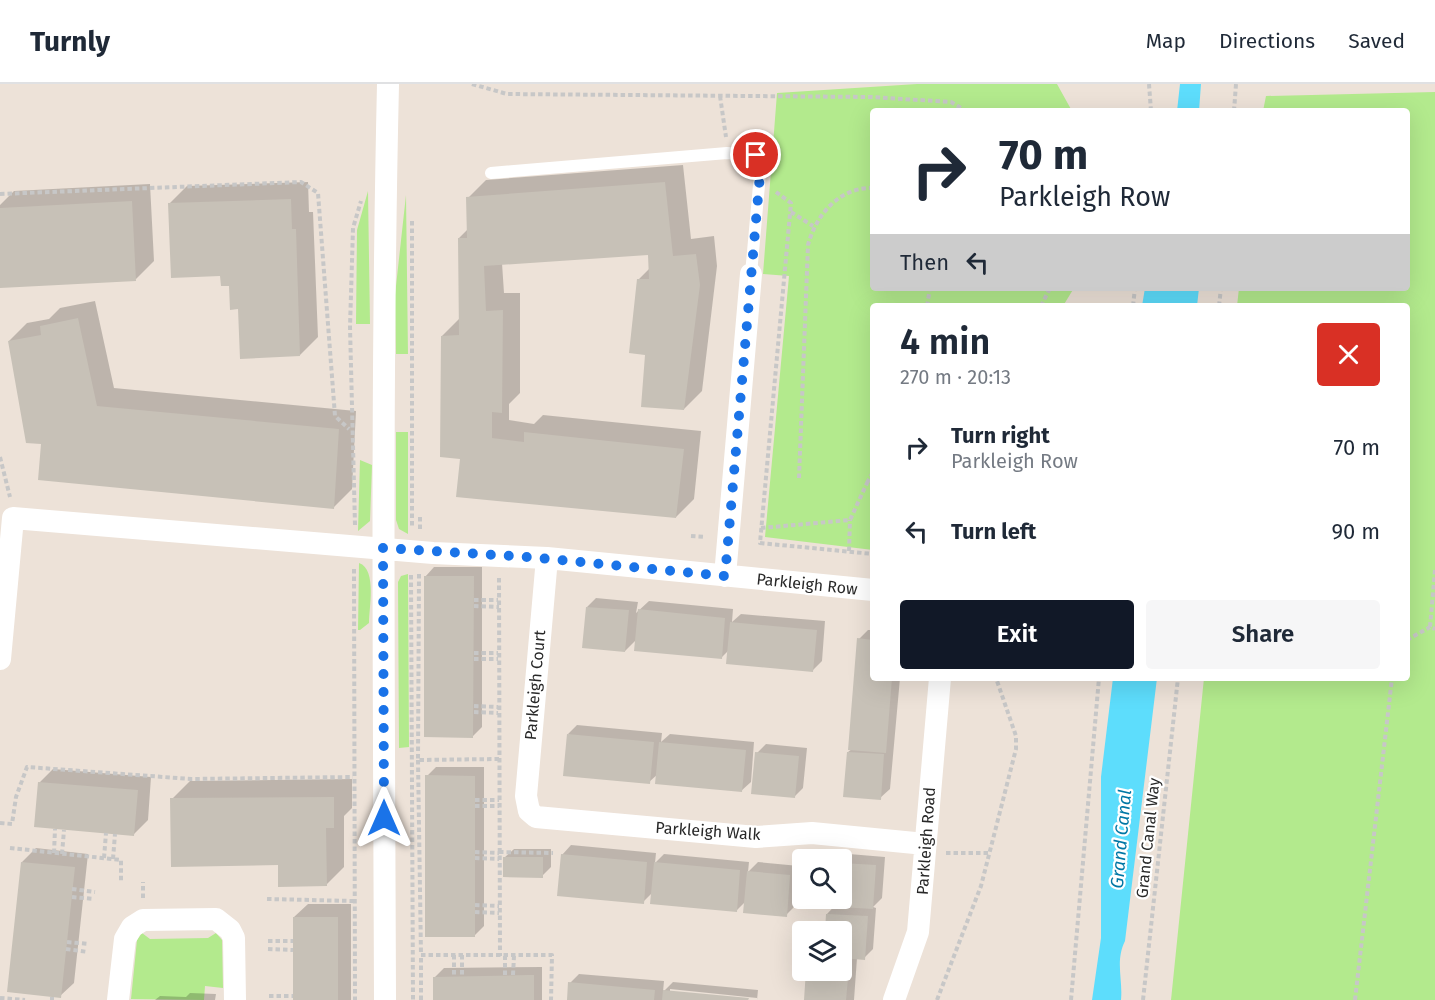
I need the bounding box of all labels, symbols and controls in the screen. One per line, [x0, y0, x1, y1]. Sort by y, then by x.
text: Turnly [30, 25, 110, 58]
text: Map [1146, 28, 1186, 54]
text: Directions [1219, 28, 1315, 54]
text: Saved [1348, 28, 1405, 54]
pin [730, 129, 781, 180]
text: 70 m [999, 130, 1088, 180]
icon: right [900, 132, 978, 210]
icon: arrive [739, 138, 772, 171]
text: Parkleigh Row [999, 181, 1170, 213]
icon: left [961, 246, 994, 279]
text: Then [900, 249, 949, 276]
text: 4 min [900, 320, 990, 364]
button: close [1317, 323, 1380, 386]
text: 270 m · 20:13 [900, 365, 1011, 389]
text: Turn right [951, 422, 1050, 449]
icon: right [900, 431, 933, 464]
text: 70 m [1334, 434, 1380, 461]
text: Parkleigh Row [951, 449, 1078, 473]
icon: left [900, 515, 933, 548]
text: Turn left [951, 518, 1036, 545]
text: 90 m [1331, 518, 1380, 545]
street label: Parkleigh Row [756, 569, 859, 599]
button: Exit [900, 600, 1134, 669]
button: Share [1146, 600, 1380, 669]
street label: Parkleigh Court [521, 629, 549, 741]
street label: Grand Canal Way [1132, 777, 1164, 899]
position arrow [352, 786, 416, 850]
street label: Parkleigh Road [913, 786, 939, 896]
water label: Grand Canal [1106, 789, 1136, 889]
street label: Parkleigh Walk [655, 818, 762, 844]
map controls [792, 849, 852, 981]
button: search [792, 849, 852, 909]
button: layers [792, 921, 852, 981]

